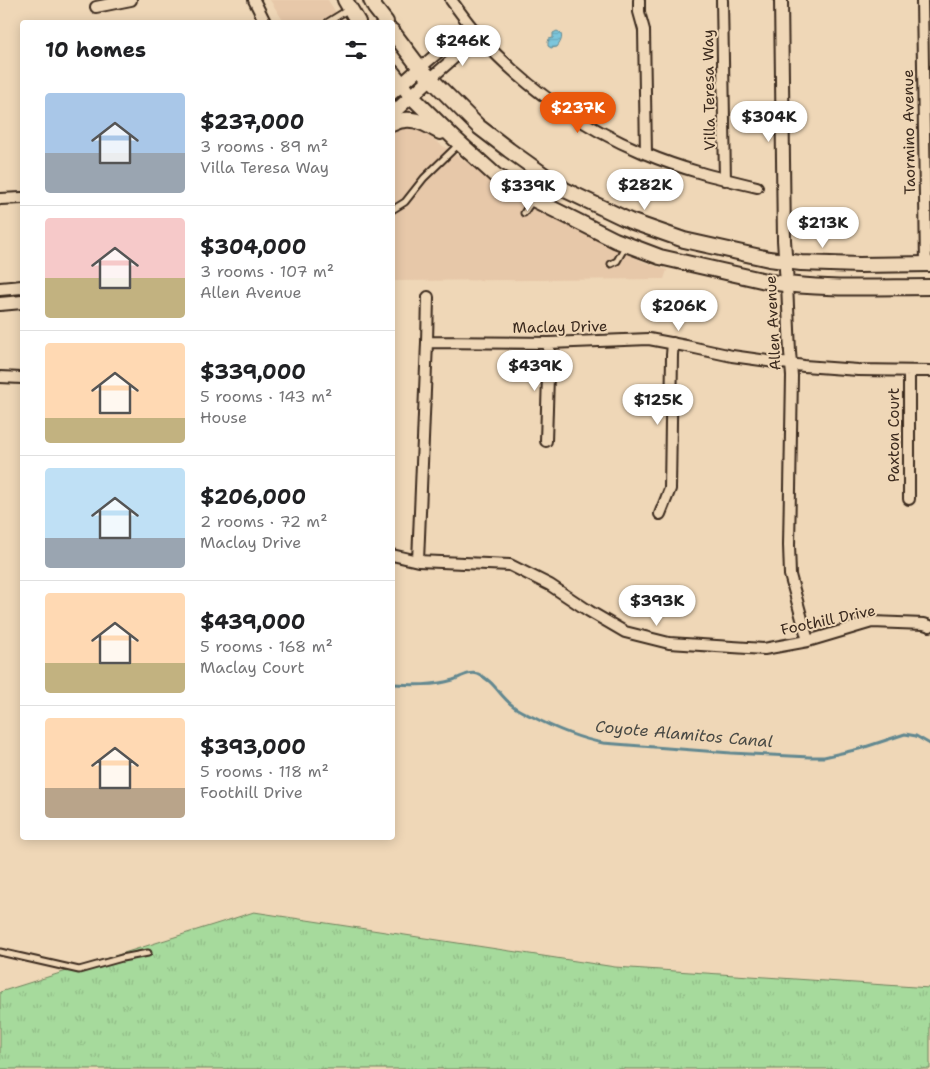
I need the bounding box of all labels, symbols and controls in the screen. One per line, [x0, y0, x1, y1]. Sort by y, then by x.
pin: $246K [428, 24, 498, 67]
street label: Villa Teresa Way [698, 29, 720, 151]
text: $246K [436, 30, 490, 51]
text: 10 homes [45, 36, 146, 64]
icon: filters [342, 36, 370, 64]
street label: Taormino Avenue [898, 69, 920, 195]
pin: $237K [543, 92, 613, 134]
text: $237K [551, 97, 605, 118]
pin: $304K [734, 100, 804, 143]
text: $304K [741, 106, 797, 127]
text: $237,000 [200, 108, 304, 136]
icon: home [85, 113, 145, 173]
text: 3 rooms · 89 m² [200, 136, 328, 157]
text: Villa Teresa Way [200, 157, 329, 178]
pin: $282K [610, 168, 680, 211]
pin: $339K [493, 170, 563, 212]
text: $282K [618, 174, 672, 195]
text: $339K [501, 175, 555, 196]
pin: $213K [788, 206, 858, 249]
text: $213K [798, 212, 848, 233]
text: $304,000 [200, 233, 306, 261]
icon: home [85, 238, 145, 298]
text: 3 rooms · 107 m² [200, 261, 334, 282]
street label: Allen Avenue [761, 275, 785, 371]
text: Allen Avenue [200, 282, 302, 303]
pin: $206K [644, 290, 714, 332]
text: $206K [652, 295, 706, 316]
street label: Maclay Drive [512, 316, 608, 338]
pin: $439K [500, 350, 570, 392]
text: $439K [508, 355, 562, 376]
text: $339,000 [200, 358, 306, 386]
icon: home [85, 363, 145, 423]
pin: $125K [623, 384, 693, 426]
text: 5 rooms · 143 m² [200, 386, 332, 407]
street label: Paxton Court [884, 388, 904, 482]
text: $125K [633, 389, 683, 410]
text: House [200, 407, 247, 428]
text: $206,000 [200, 483, 306, 511]
icon: home [85, 488, 145, 548]
text: 2 rooms · 72 m² [200, 511, 328, 532]
text: Maclay Drive [200, 532, 301, 553]
pin: $393K [622, 584, 692, 627]
text: $393K [630, 590, 684, 611]
street label: Foothill Drive [779, 600, 877, 640]
text: $439,000 [200, 608, 306, 636]
icon: home [85, 613, 145, 673]
text: 5 rooms · 168 m² [200, 636, 333, 657]
text: Maclay Court [200, 657, 304, 678]
water label: Coyote Alamitos Canal [594, 716, 774, 752]
text: $393,000 [200, 733, 306, 761]
icon: home [85, 738, 145, 798]
text: 5 rooms · 118 m² [200, 761, 329, 782]
text: Foothill Drive [200, 782, 303, 803]

